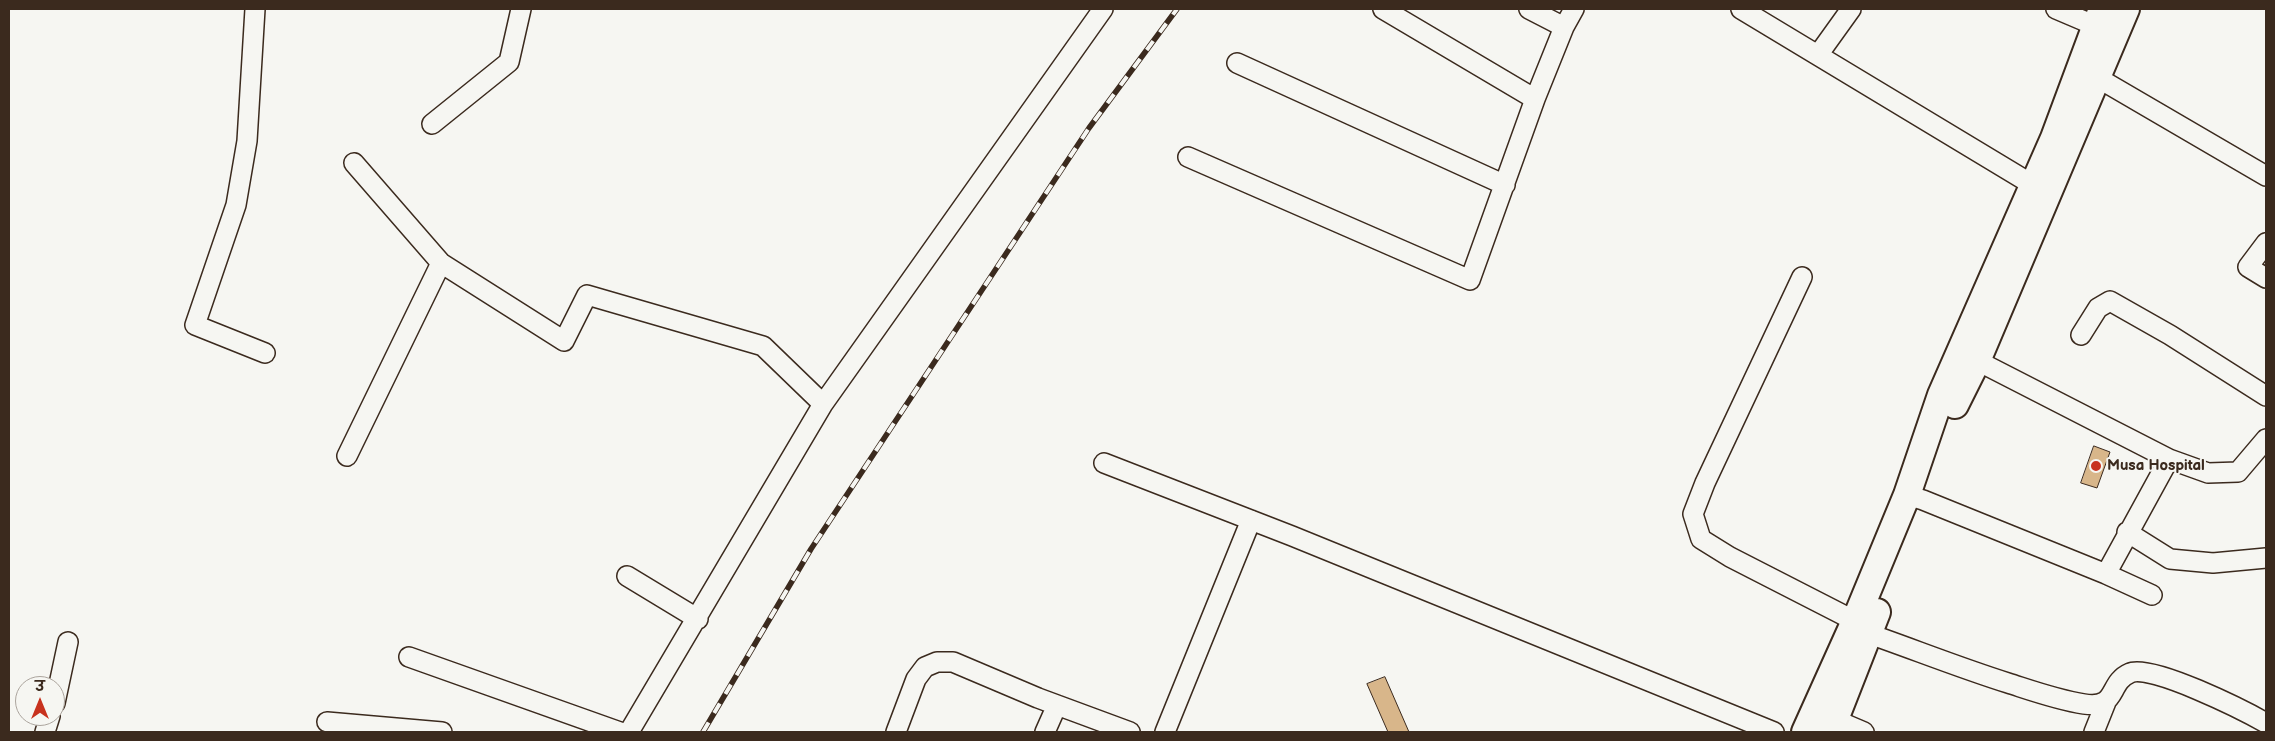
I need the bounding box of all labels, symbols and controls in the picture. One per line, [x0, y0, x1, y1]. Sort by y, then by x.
place label: Musa Hospital [2107, 457, 2205, 475]
marker: Musa Hospital [2089, 459, 2103, 473]
north arrow [15, 676, 65, 726]
text: उ [35, 678, 45, 695]

